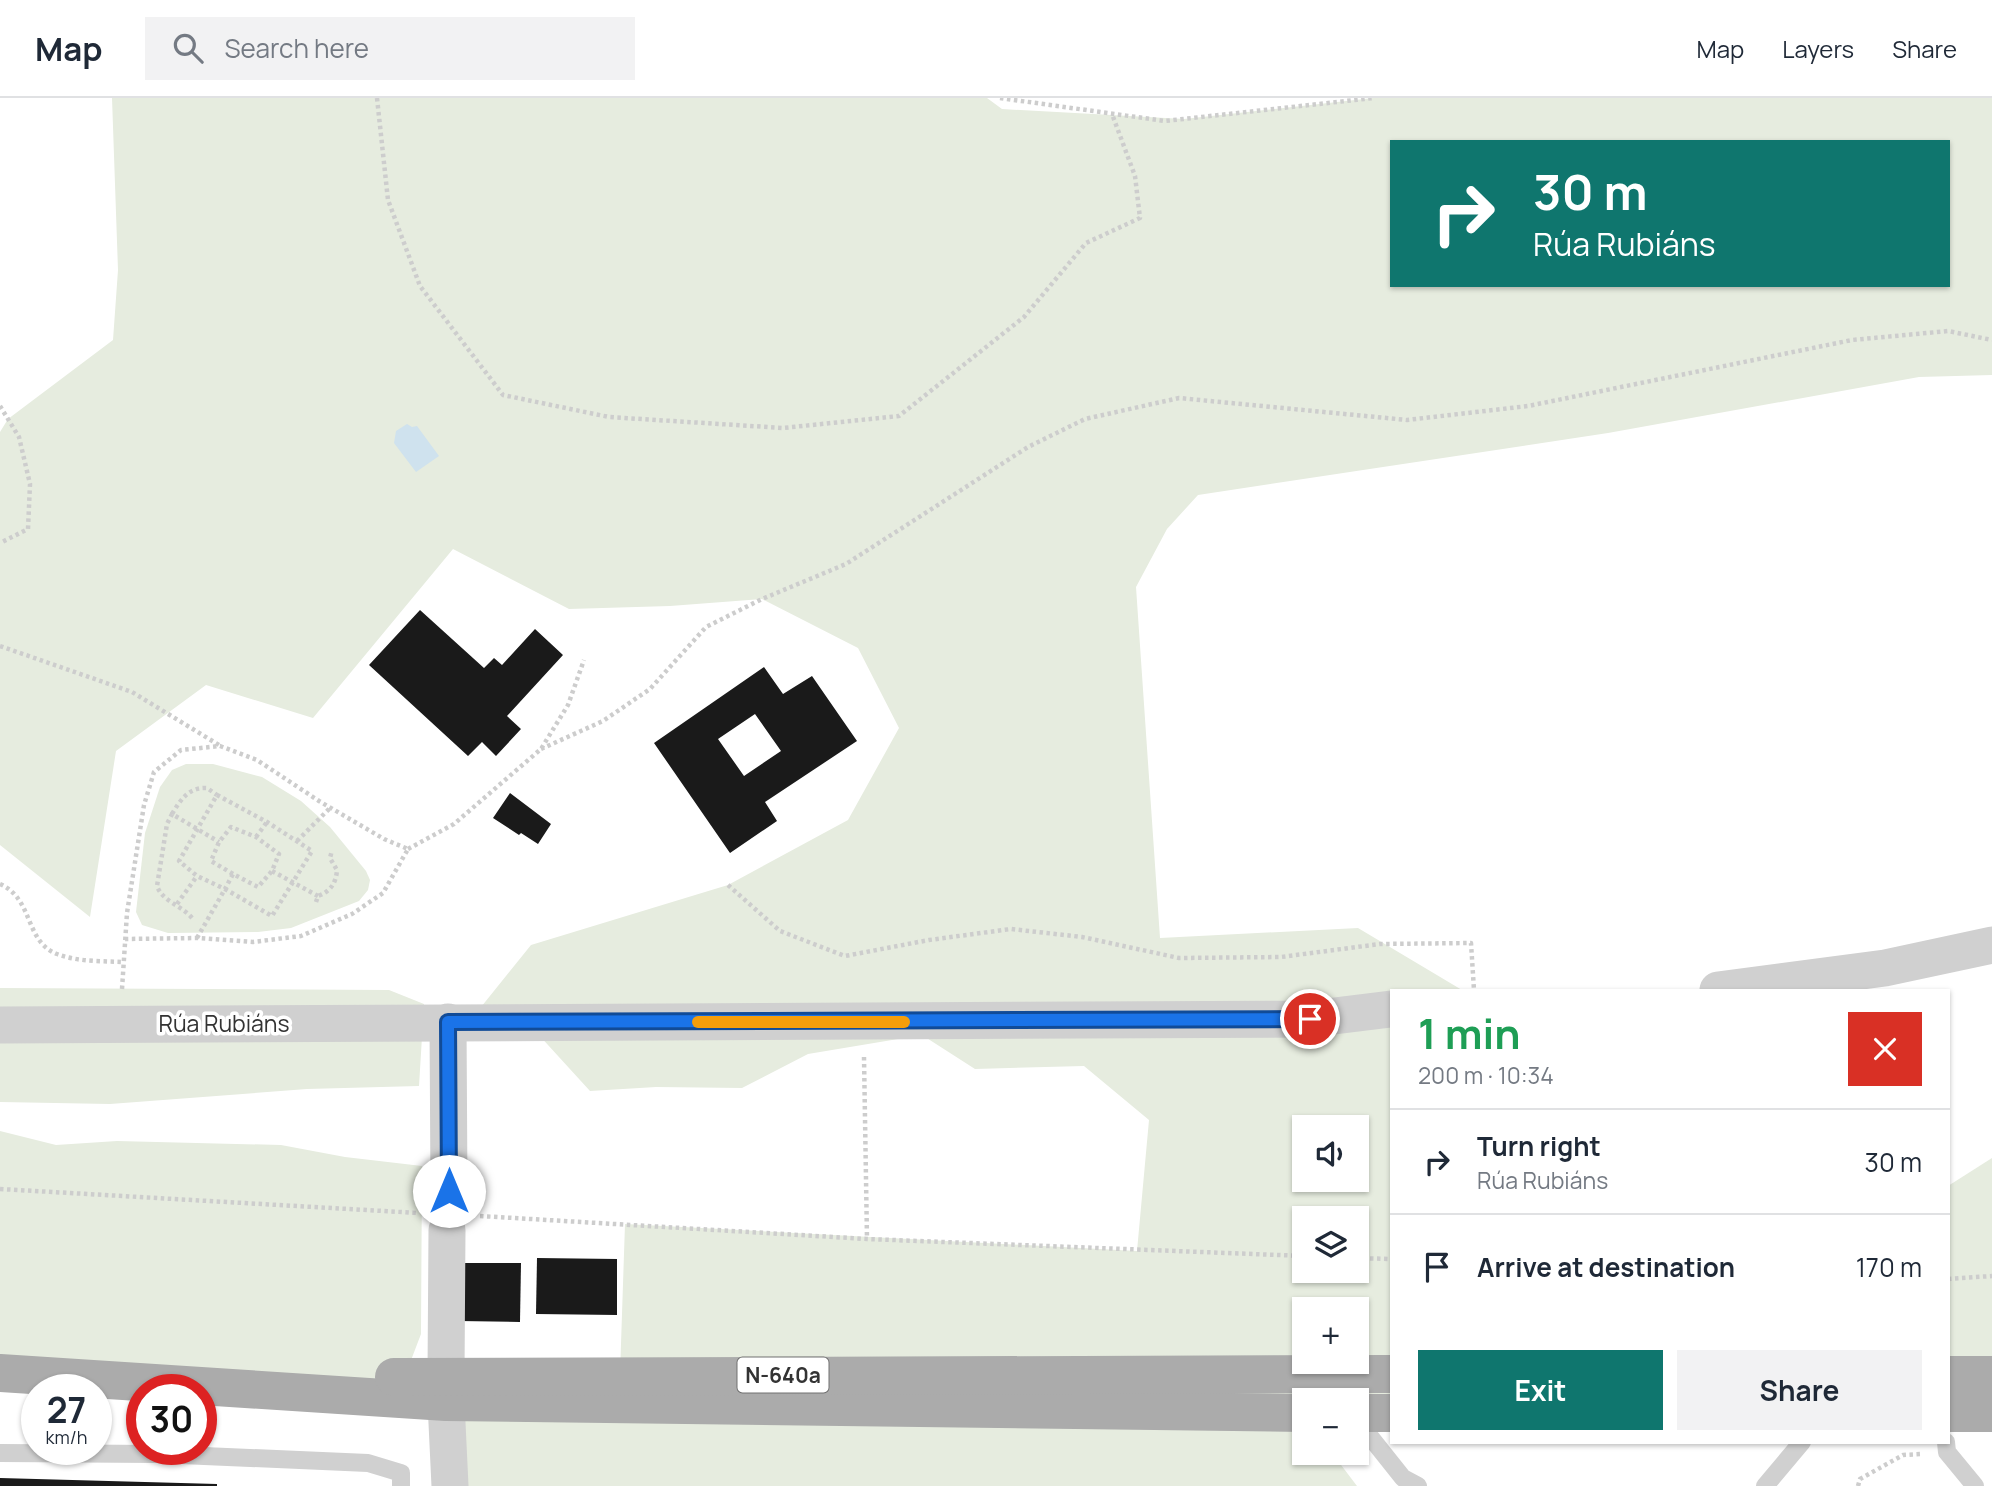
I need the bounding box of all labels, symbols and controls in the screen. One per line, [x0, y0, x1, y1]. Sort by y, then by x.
search box [145, 17, 635, 80]
text: Map [35, 26, 103, 71]
icon: search [169, 29, 207, 67]
text: Search here [225, 30, 369, 66]
text: Map [1697, 32, 1744, 65]
text: Layers [1782, 32, 1854, 65]
text: Share [1892, 32, 1957, 65]
text: 30 m [1533, 158, 1648, 225]
icon: right [1418, 168, 1509, 259]
text: Rúa Rubiáns [1533, 222, 1716, 266]
pin [1280, 989, 1340, 1049]
icon: arrive [1291, 1000, 1329, 1038]
text: 1 min [1418, 1004, 1521, 1062]
street label: Rúa Rubiáns [158, 1007, 290, 1039]
button: close [1848, 1012, 1922, 1086]
text: 200 m · 10:34 [1418, 1059, 1554, 1091]
map controls [1292, 1115, 1369, 1465]
button: sound [1292, 1115, 1369, 1192]
text: Turn right [1477, 1128, 1601, 1164]
icon: right [1418, 1143, 1456, 1181]
text: 30 m [1865, 1144, 1922, 1180]
position arrow [412, 1154, 486, 1228]
text: Rúa Rubiáns [1477, 1164, 1608, 1196]
button: layers [1292, 1206, 1369, 1283]
icon: arrive [1418, 1248, 1456, 1286]
text: Arrive at destination [1477, 1249, 1735, 1285]
text: 170 m [1856, 1249, 1922, 1285]
button: + [1292, 1297, 1369, 1374]
button: Exit [1418, 1350, 1663, 1430]
button: Share [1677, 1350, 1922, 1430]
road number: N-640a [738, 1358, 828, 1392]
speed limit sign: 30 [126, 1374, 217, 1465]
text: 27 [47, 1386, 86, 1434]
button: − [1292, 1388, 1369, 1465]
text: km/h [46, 1425, 87, 1449]

